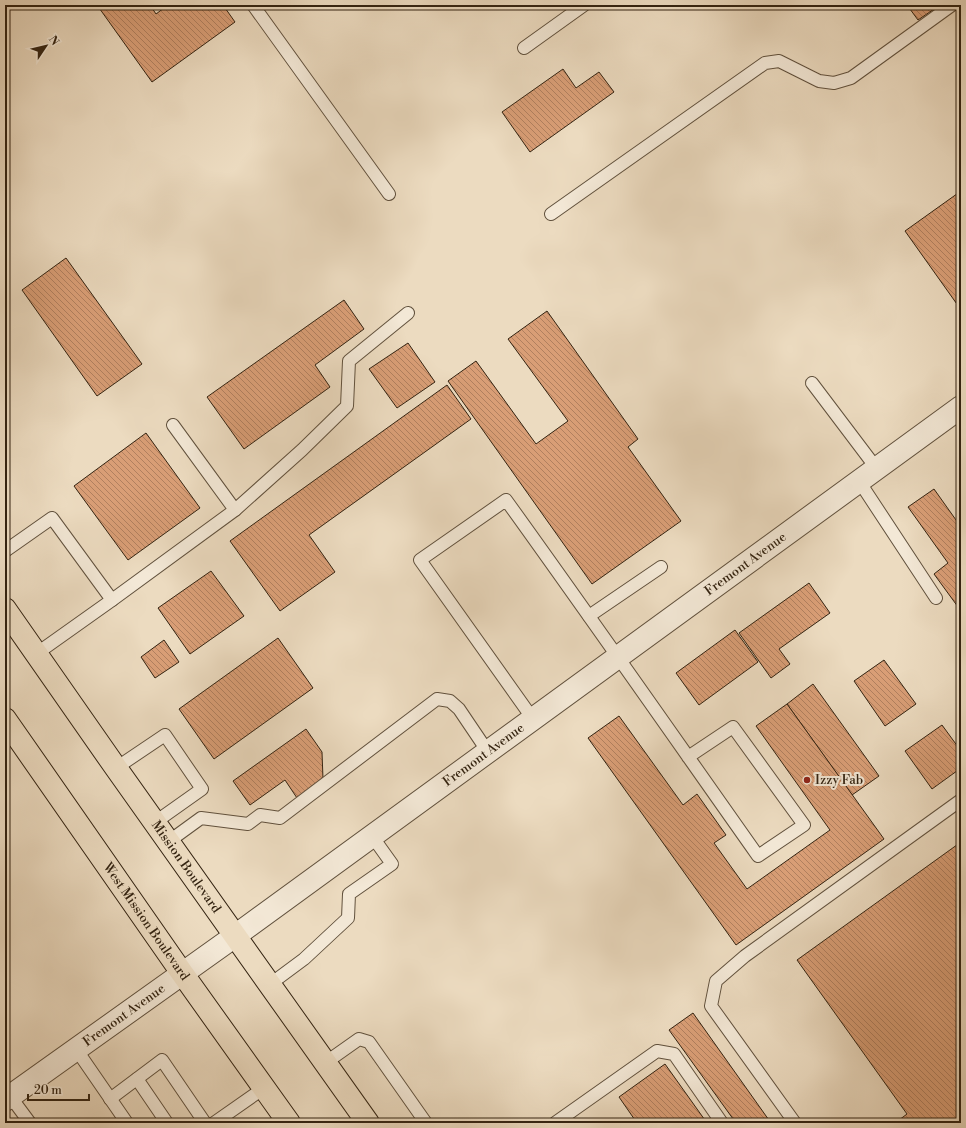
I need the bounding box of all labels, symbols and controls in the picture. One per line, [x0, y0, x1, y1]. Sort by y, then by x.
north arrow [26, 26, 66, 66]
text: N [45, 33, 62, 49]
street label: Fremont Avenue [701, 529, 790, 599]
street label: Fremont Avenue [440, 720, 528, 790]
place label: Izzy Fab [815, 772, 863, 788]
marker: Izzy Fab [802, 775, 812, 785]
street label: Mission Boulevard [148, 817, 225, 916]
street label: West Mission Boulevard [99, 859, 193, 984]
street label: Fremont Avenue [80, 980, 168, 1050]
scale bar [28, 1076, 89, 1102]
text: 20 m [34, 1083, 62, 1098]

